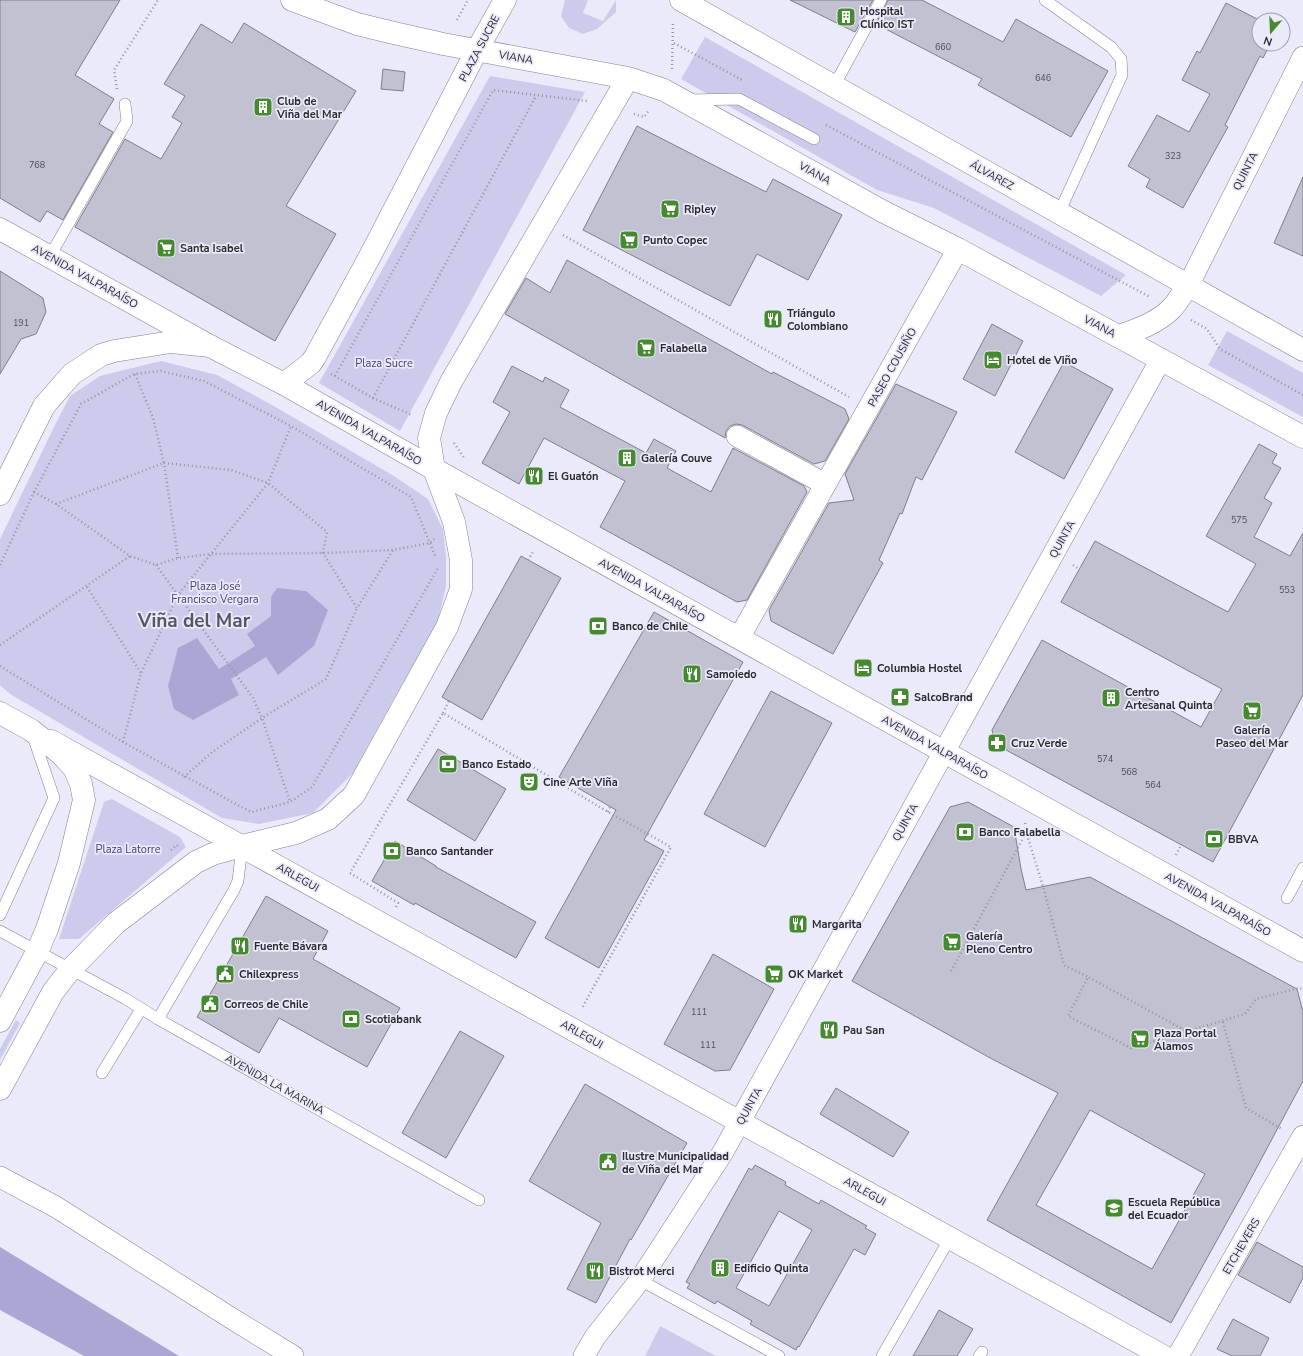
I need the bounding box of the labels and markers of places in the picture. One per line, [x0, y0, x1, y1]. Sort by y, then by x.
place label: Hospital Clínico IST [860, 4, 914, 32]
building icon: Hospital Clínico IST [835, 6, 857, 28]
place label: Club de Viña del Mar [276, 94, 343, 122]
building icon: Club de Viña del Mar [252, 96, 274, 118]
supermarket icon: Ripley [659, 198, 681, 220]
place label: Ripley [684, 202, 716, 217]
supermarket icon: Punto Copec [618, 229, 640, 251]
place label: Punto Copec [643, 233, 708, 248]
supermarket icon: Santa Isabel [155, 237, 177, 259]
place label: Santa Isabel [180, 241, 244, 256]
place label: Triángulo Colombiano [787, 306, 848, 334]
restaurant icon: Triángulo Colombiano [762, 308, 784, 330]
supermarket icon: Falabella [635, 337, 657, 359]
place label: Falabella [660, 341, 707, 356]
hotel icon: Hotel de Viño [982, 349, 1004, 371]
place label: Hotel de Viño [1007, 353, 1077, 368]
building icon: Galería Couve [616, 447, 638, 469]
place label: Galería Couve [641, 451, 712, 466]
restaurant icon: El Guatón [523, 465, 545, 487]
place label: El Guatón [548, 469, 598, 484]
bank icon: Banco de Chile [587, 615, 609, 637]
place label: Banco de Chile [612, 619, 688, 634]
hotel icon: Columbia Hostel [852, 657, 874, 679]
place label: Columbia Hostel [877, 661, 963, 676]
restaurant icon: Samoiedo [681, 663, 703, 685]
place label: Samoiedo [706, 667, 757, 682]
place label: Centro Artesanal Quinta [1125, 685, 1213, 713]
pharmacy icon: SalcoBrand [889, 686, 911, 708]
building icon: Centro Artesanal Quinta [1100, 687, 1122, 709]
place label: SalcoBrand [914, 690, 973, 705]
supermarket icon: Galería Paseo del Mar [1241, 700, 1263, 722]
place label: Galería Paseo del Mar [1216, 723, 1289, 751]
pharmacy icon: Cruz Verde [986, 732, 1008, 754]
place label: Cruz Verde [1011, 736, 1067, 751]
bank icon: Banco Estado [437, 753, 459, 775]
place label: Banco Estado [462, 757, 531, 772]
theatre icon: Cine Arte Viña [518, 771, 540, 793]
place label: Cine Arte Viña [543, 775, 618, 790]
bank icon: Banco Falabella [954, 821, 976, 843]
place label: Banco Falabella [979, 825, 1061, 840]
bank icon: BBVA [1203, 828, 1225, 850]
place label: BBVA [1228, 832, 1259, 847]
bank icon: Banco Santander [381, 840, 403, 862]
place label: Banco Santander [406, 844, 494, 859]
restaurant icon: Margarita [787, 913, 809, 935]
place label: Margarita [812, 917, 862, 932]
place label: Galería Pleno Centro [966, 929, 1033, 957]
supermarket icon: Galería Pleno Centro [941, 931, 963, 953]
restaurant icon: Fuente Bávara [229, 935, 251, 957]
place label: Fuente Bávara [254, 939, 327, 954]
public building icon: Chilexpress [214, 963, 236, 985]
supermarket icon: OK Market [763, 963, 785, 985]
place label: Chilexpress [239, 967, 299, 982]
place label: OK Market [788, 967, 844, 982]
public building icon: Correos de Chile [199, 993, 221, 1015]
place label: Correos de Chile [224, 997, 308, 1012]
bank icon: Scotiabank [340, 1008, 362, 1030]
place label: Scotiabank [365, 1012, 422, 1027]
restaurant icon: Pau San [818, 1019, 840, 1041]
place label: Pau San [843, 1023, 885, 1038]
place label: Plaza Portal Álamos [1154, 1026, 1217, 1054]
supermarket icon: Plaza Portal Álamos [1129, 1028, 1151, 1050]
place label: Ilustre Municipalidad de Viña del Mar [622, 1149, 729, 1177]
public building icon: Ilustre Municipalidad de Viña del Mar [597, 1151, 619, 1173]
place label: Escuela República del Ecuador [1128, 1195, 1220, 1223]
school or university icon: Escuela República del Ecuador [1103, 1197, 1125, 1219]
building icon: Edificio Quinta [709, 1257, 731, 1279]
restaurant icon: Bistrot Merci [584, 1260, 606, 1282]
place label: Edificio Quinta [734, 1261, 808, 1276]
place label: Bistrot Merci [609, 1264, 675, 1279]

